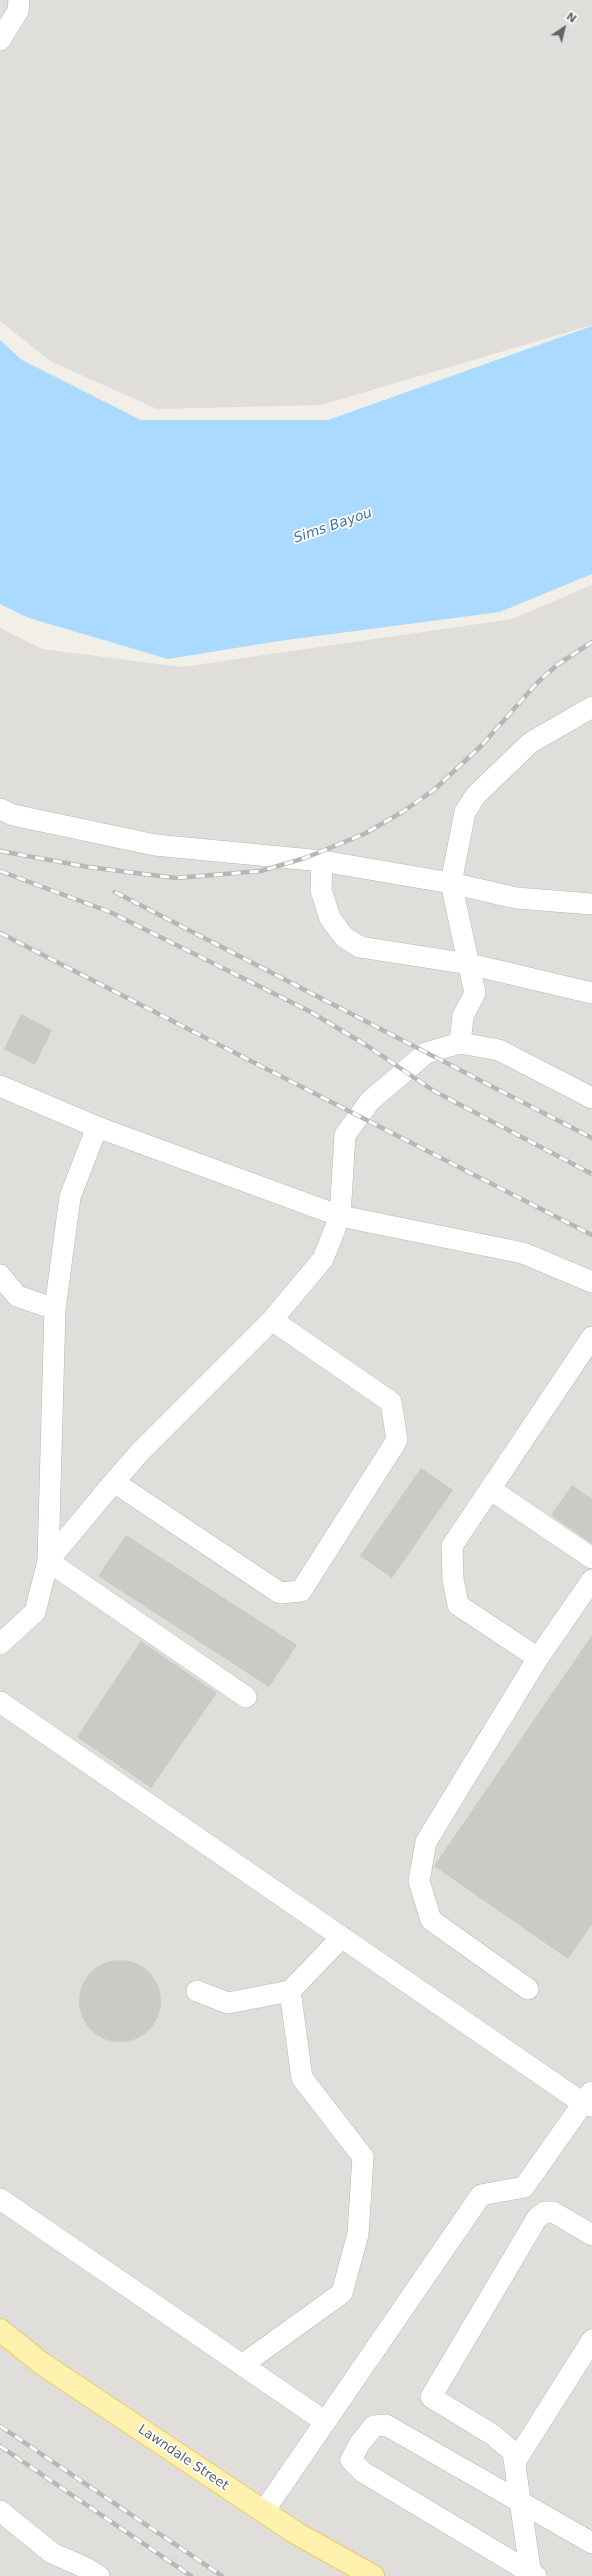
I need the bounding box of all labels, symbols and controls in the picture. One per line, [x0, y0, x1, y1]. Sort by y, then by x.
north arrow [544, 8, 584, 48]
text: N [564, 10, 579, 26]
water label: Sims Bayou [291, 505, 375, 547]
street label: Lawndale Street [135, 2422, 231, 2494]

